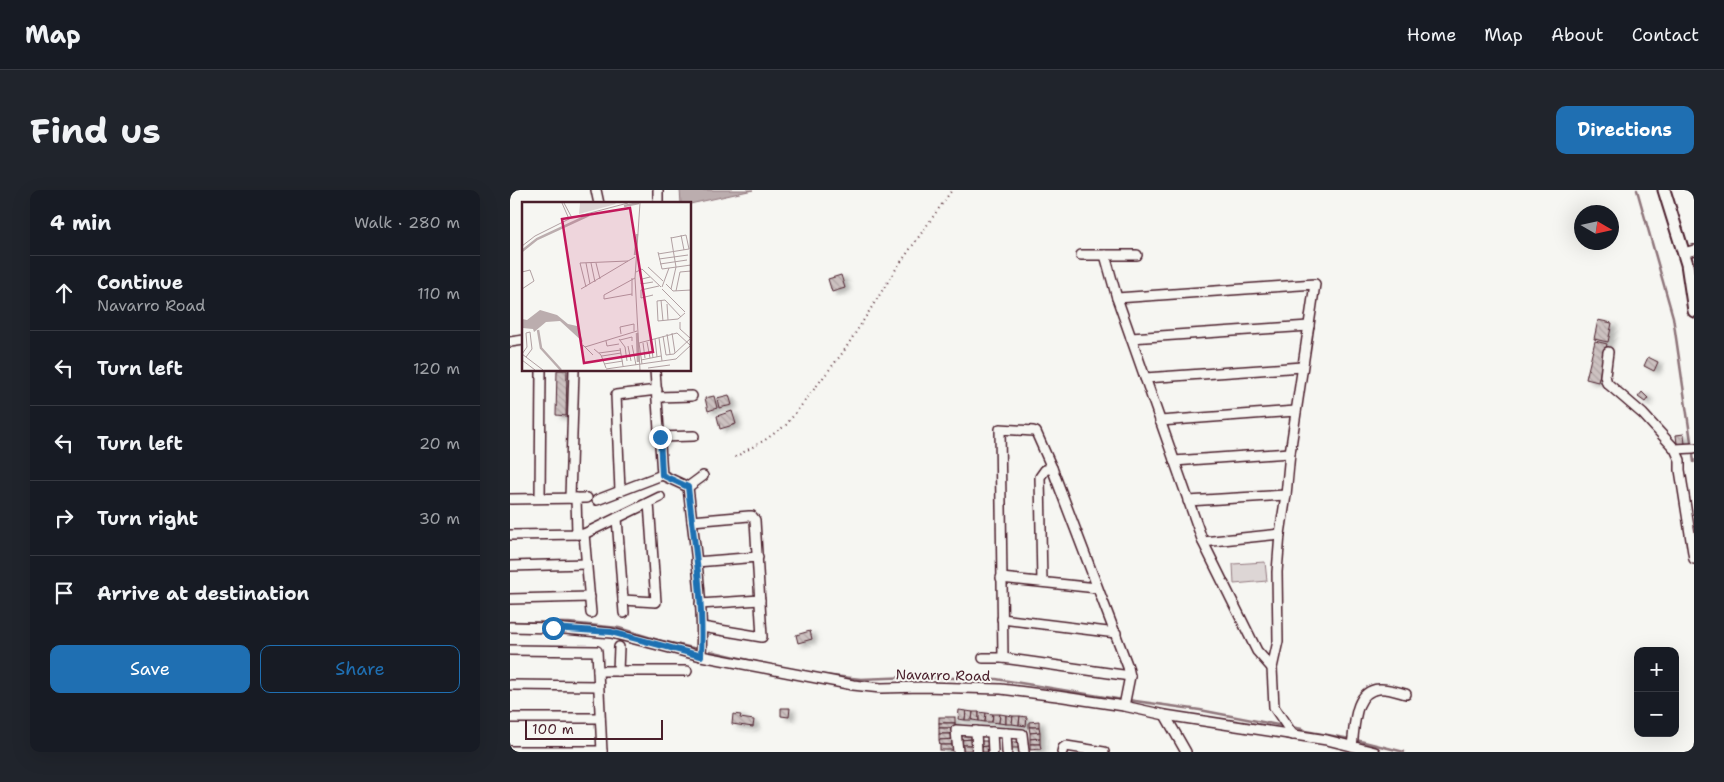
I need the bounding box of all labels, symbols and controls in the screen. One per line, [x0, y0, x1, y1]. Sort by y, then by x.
text: Map [25, 19, 81, 51]
text: Home [1407, 23, 1456, 47]
text: Map [1484, 23, 1523, 47]
text: About [1551, 23, 1604, 47]
text: Contact [1632, 23, 1699, 47]
button: Directions [1556, 106, 1694, 154]
text: Find us [30, 107, 161, 154]
inset map [522, 202, 691, 371]
north arrow [1574, 205, 1619, 250]
text: 4 min [50, 209, 111, 237]
text: Walk · 280 m [354, 212, 460, 233]
text: Continue [97, 270, 183, 295]
icon: ahead [50, 279, 78, 307]
text: 110 m [417, 283, 460, 304]
text: Navarro Road [97, 295, 205, 316]
icon: left [50, 354, 78, 382]
text: Turn left [97, 356, 183, 381]
text: 120 m [413, 358, 460, 379]
route end [649, 426, 672, 449]
icon: left [50, 429, 78, 457]
text: Turn left [97, 431, 183, 456]
text: 20 m [419, 433, 460, 454]
icon: right [50, 504, 78, 532]
text: Turn right [97, 506, 198, 531]
text: 30 m [419, 508, 460, 529]
icon: arrive [50, 579, 78, 607]
text: Arrive at destination [97, 581, 309, 606]
route start [542, 617, 565, 640]
button: Save [50, 645, 250, 693]
button: Share [260, 645, 460, 693]
map controls [1634, 647, 1679, 737]
button: + [1634, 647, 1679, 692]
street label: Navarro Road [895, 665, 991, 685]
button: − [1634, 692, 1679, 737]
scale bar [525, 717, 662, 740]
text: 100 m [532, 720, 574, 738]

